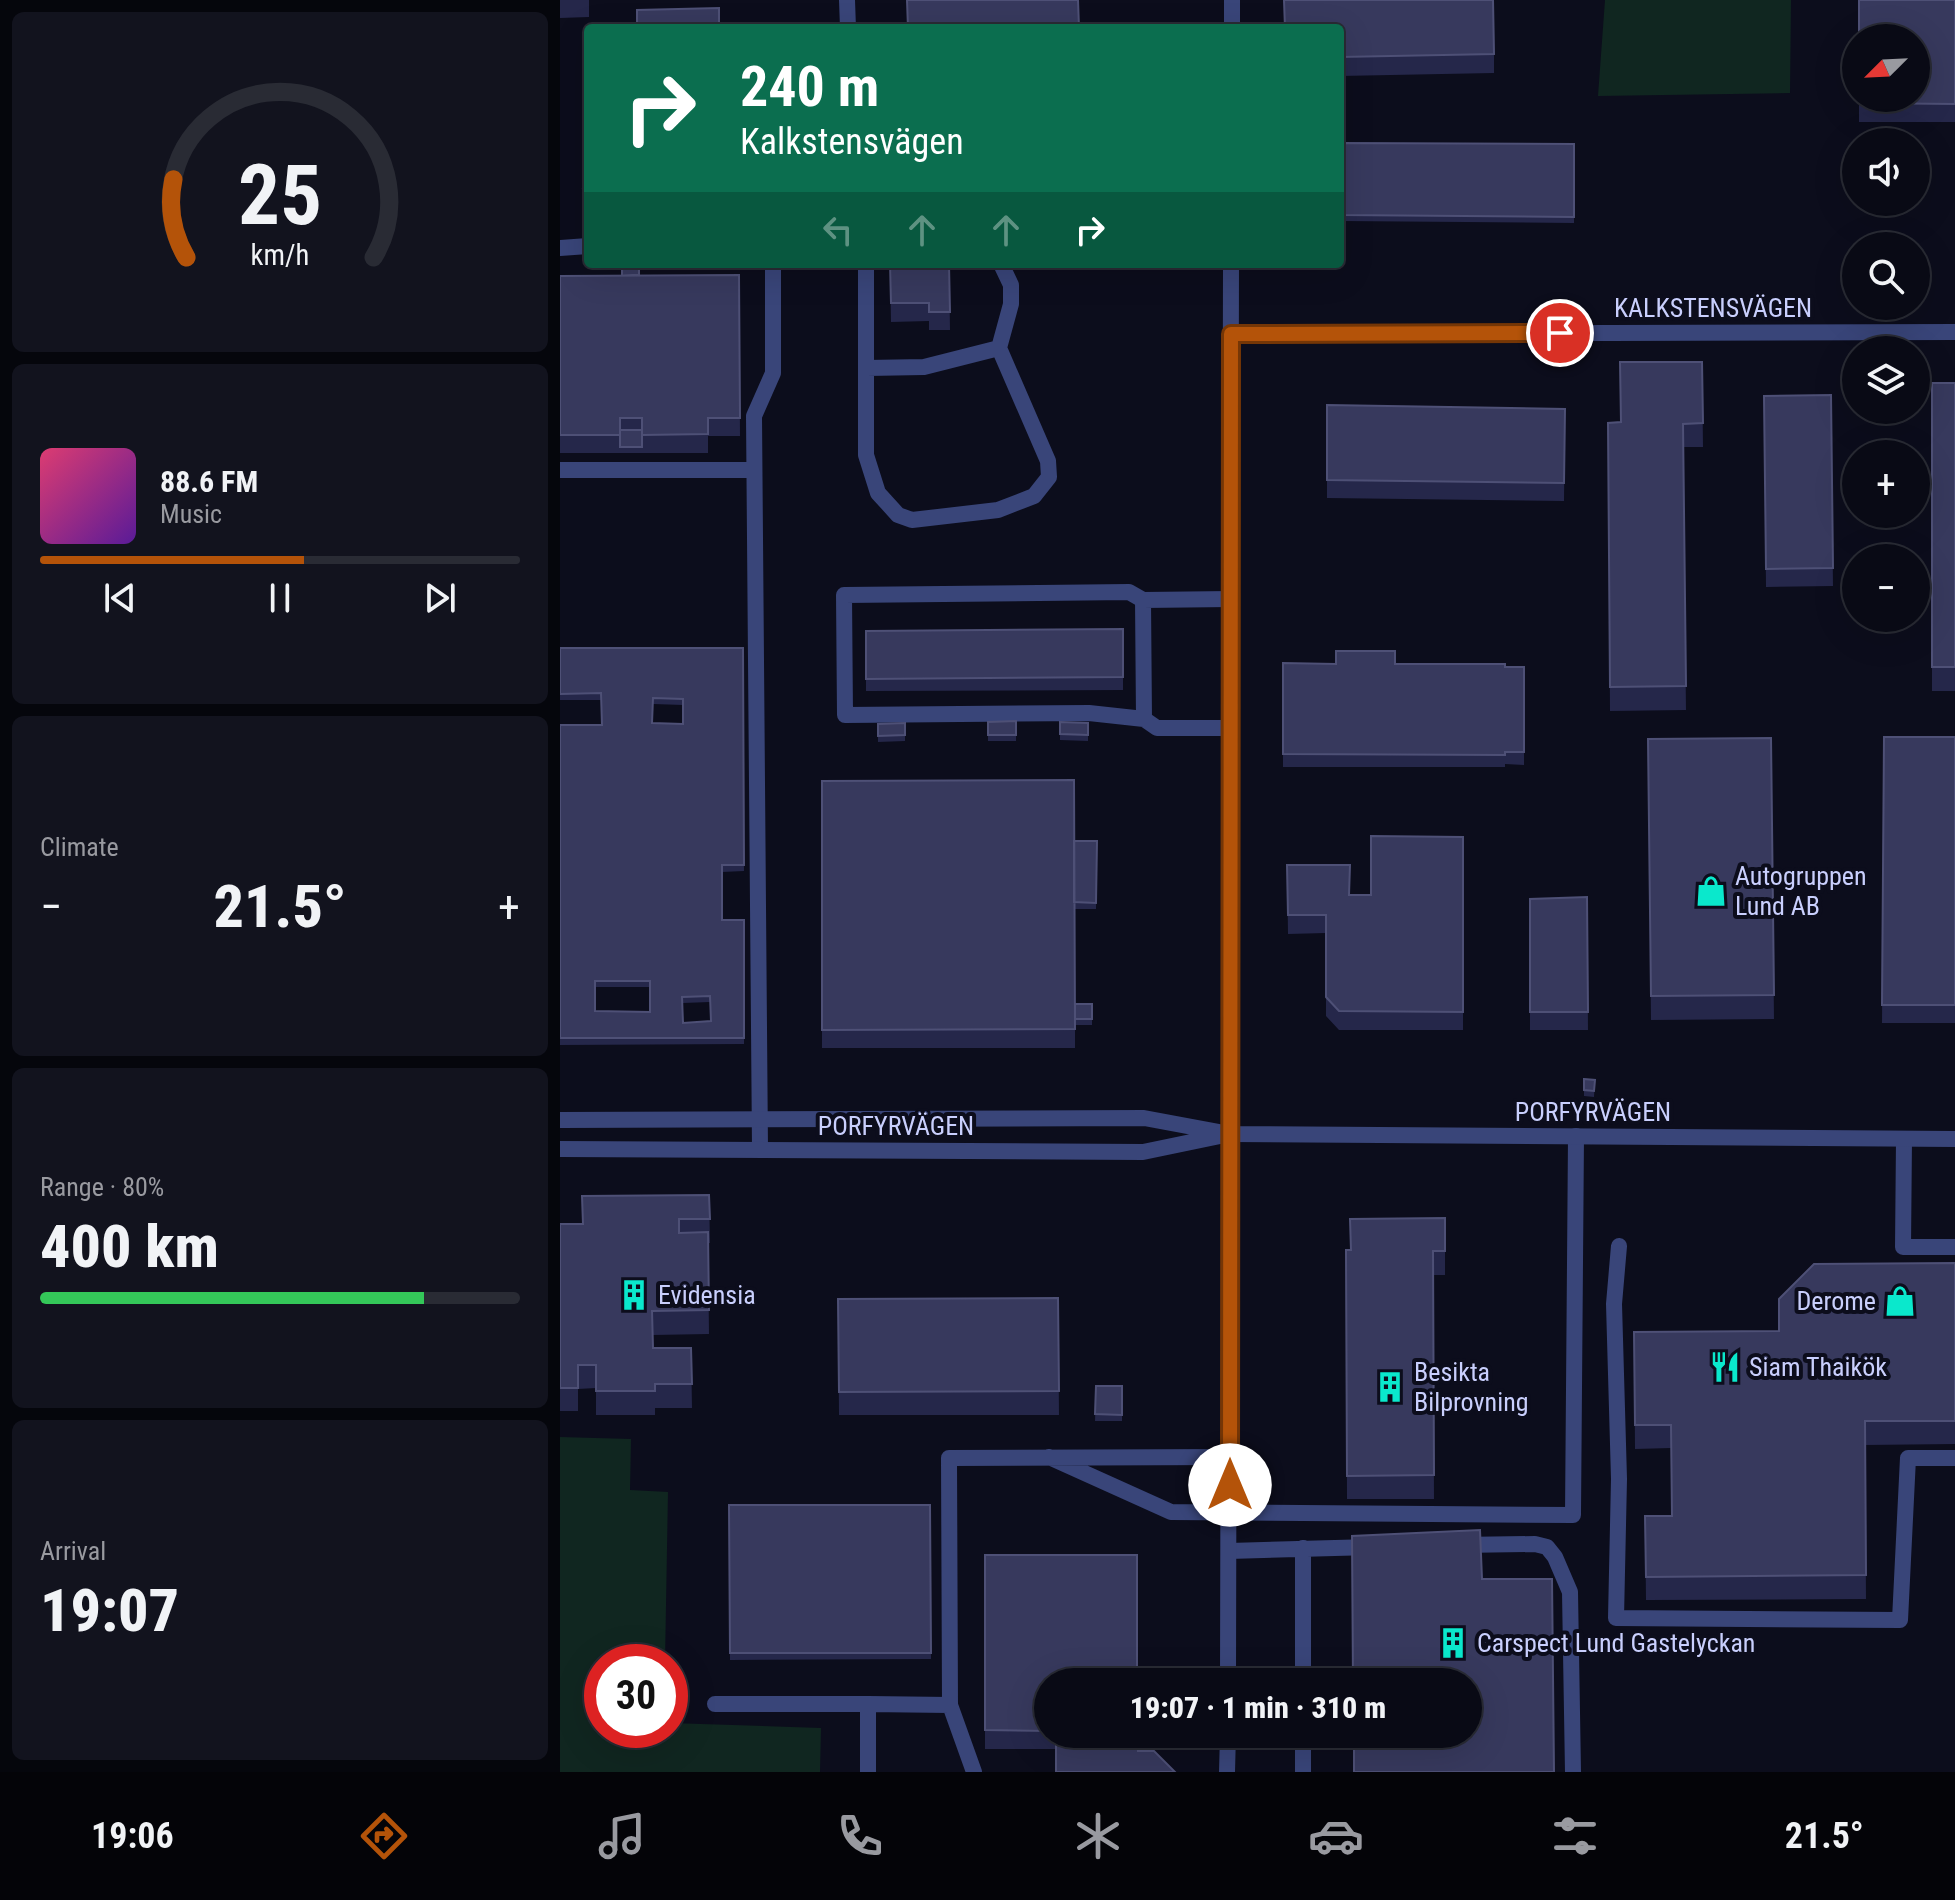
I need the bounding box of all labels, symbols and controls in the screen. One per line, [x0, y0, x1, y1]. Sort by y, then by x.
north arrow [1842, 24, 1930, 112]
map controls [1842, 24, 1930, 632]
text: 240 m [740, 54, 879, 120]
icon: right [608, 56, 712, 160]
text: Kalkstensvägen [740, 121, 964, 163]
button: sound [1842, 128, 1930, 216]
text: 25 [238, 147, 322, 244]
icon: left [816, 208, 860, 252]
icon: ahead [900, 208, 944, 252]
icon: ahead [984, 208, 1028, 252]
icon: right [1068, 208, 1112, 252]
button: search [1842, 232, 1930, 320]
text: km/h [251, 238, 309, 272]
street label: KALKSTENSVÄGEN [1614, 293, 1812, 323]
pin [1526, 299, 1594, 367]
icon: arrive [1538, 311, 1582, 355]
button: layers [1842, 336, 1930, 424]
button: + [1842, 440, 1930, 528]
text: 88.6 FM [160, 464, 258, 499]
text: Music [160, 499, 222, 529]
button: − [1842, 544, 1930, 632]
icon: previous [98, 576, 142, 620]
icon: pause [258, 576, 302, 620]
icon: next [418, 576, 462, 620]
text: Climate [40, 832, 119, 862]
place label: Autogruppen Lund AB [1735, 861, 1867, 921]
text: 21.5° [214, 871, 347, 942]
shop icon: Autogruppen Lund AB [1694, 874, 1728, 908]
text: − [40, 881, 62, 933]
text: + [498, 881, 520, 933]
street label: PORFYRVÄGEN [1515, 1097, 1671, 1127]
street label: PORFYRVÄGEN [818, 1111, 974, 1141]
text: Range · 80% [40, 1172, 164, 1202]
text: 400 km [40, 1211, 219, 1282]
building icon: Evidensia [617, 1278, 651, 1312]
place label: Evidensia [658, 1280, 756, 1310]
shop icon: Derome [1883, 1284, 1917, 1318]
place label: Derome [1796, 1286, 1876, 1316]
restaurant icon: Siam Thaikök [1708, 1350, 1742, 1384]
place label: Siam Thaikök [1749, 1352, 1887, 1382]
place label: Besikta Bilprovning [1414, 1357, 1529, 1417]
building icon: Besikta Bilprovning [1373, 1370, 1407, 1404]
position arrow [1188, 1443, 1272, 1527]
text: Arrival [40, 1536, 106, 1566]
text: 19:07 [40, 1575, 179, 1646]
building icon: Carspect Lund Gastelyckan [1436, 1626, 1470, 1660]
place label: Carspect Lund Gastelyckan [1477, 1628, 1755, 1658]
speed limit sign: 30 [584, 1644, 688, 1748]
text: 19:07 · 1 min · 310 m [1130, 1690, 1386, 1725]
icon: directions [356, 1808, 412, 1864]
icon: music [594, 1808, 650, 1864]
icon: phone [832, 1808, 888, 1864]
icon: climate [1070, 1808, 1126, 1864]
icon: car [1308, 1808, 1364, 1864]
icon: filters [1547, 1808, 1603, 1864]
text: 19:06 [91, 1815, 174, 1857]
text: 21.5° [1785, 1815, 1864, 1857]

